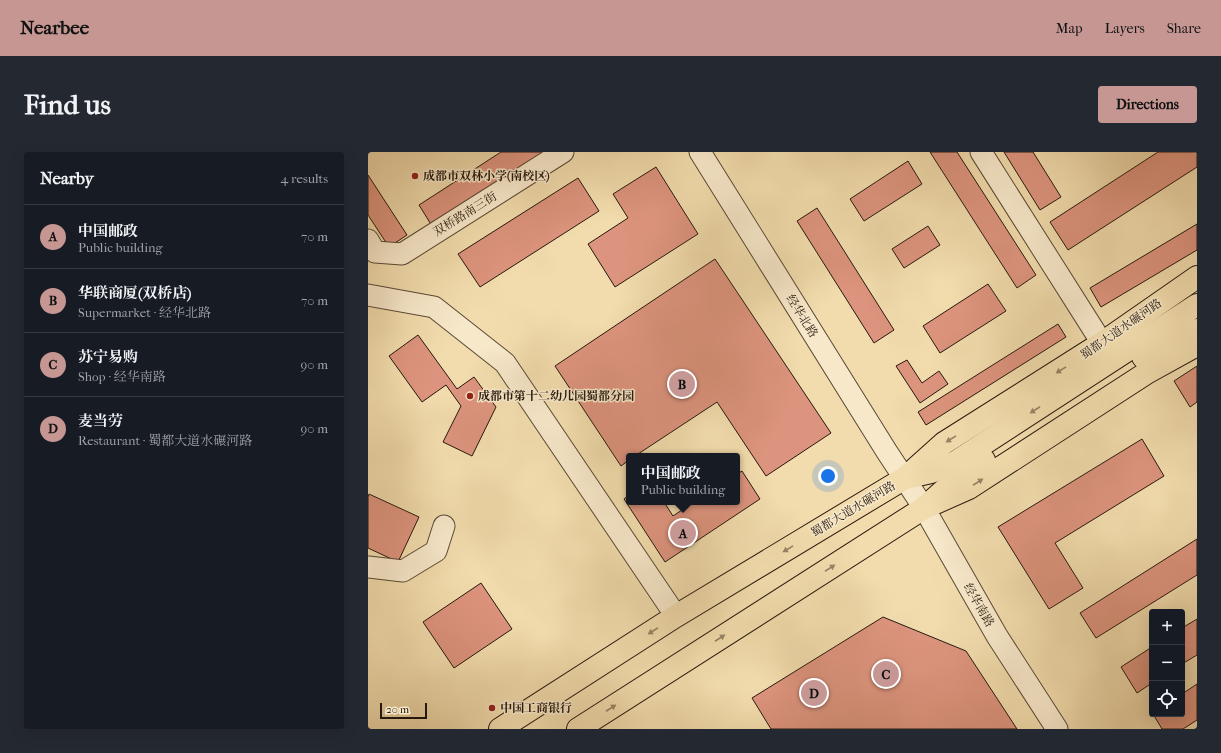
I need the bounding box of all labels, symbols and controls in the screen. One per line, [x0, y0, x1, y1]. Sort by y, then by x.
text: Nearbee [20, 17, 89, 39]
text: Map [1056, 20, 1083, 37]
text: Layers [1105, 20, 1145, 37]
text: Share [1167, 20, 1201, 37]
button: Directions [1098, 86, 1197, 123]
text: Find us [24, 88, 111, 121]
text: Nearby [40, 168, 94, 188]
place label: 成都市双林小学(南校区) [423, 169, 550, 183]
text: 4 results [281, 171, 328, 186]
marker: 成都市双林小学(南校区) [410, 171, 420, 181]
street label: 双桥路南三街 [431, 188, 500, 239]
text: 中国邮政 [78, 222, 138, 240]
text: A [49, 229, 57, 244]
text: 70 m [301, 229, 328, 244]
text: Public building [78, 240, 163, 255]
text: 华联商厦(双桥店) [78, 284, 191, 302]
street label: 经华北路 [783, 292, 821, 340]
text: B [49, 293, 57, 308]
text: 70 m [301, 293, 328, 308]
street label: 蜀都大道水碾河路 [1078, 296, 1164, 362]
text: Supermarket · 经华北路 [78, 305, 211, 320]
text: 苏宁易购 [78, 348, 138, 366]
text: C [49, 357, 57, 372]
text: 90 m [300, 357, 328, 372]
one-way arrow [1055, 366, 1067, 373]
text: Shop · 经华南路 [78, 369, 166, 384]
pin: B [669, 369, 695, 399]
place label: 成都市第十二幼儿园蜀都分园 [478, 389, 634, 403]
marker: 成都市第十二幼儿园蜀都分园 [465, 391, 475, 401]
one-way arrow [1029, 407, 1041, 414]
text: 麦当劳 [78, 412, 123, 430]
text: D [48, 421, 58, 436]
text: 90 m [300, 421, 328, 436]
text: Restaurant · 蜀都大道水碾河路 [78, 433, 252, 448]
one-way arrow [945, 435, 957, 442]
popup [626, 453, 740, 505]
text: 中国邮政 [641, 464, 701, 482]
your location [818, 466, 838, 486]
street label: 蜀都大道水碾河路 [808, 478, 898, 540]
one-way arrow [973, 478, 983, 486]
text: Public building [641, 482, 725, 497]
pin: A [670, 518, 696, 548]
one-way arrow [782, 545, 794, 552]
one-way arrow [825, 564, 835, 572]
street label: 经华南路 [961, 581, 997, 629]
map controls [1149, 609, 1185, 717]
button: + [1149, 609, 1185, 645]
one-way arrow [647, 627, 658, 634]
one-way arrow [715, 634, 725, 642]
button: − [1149, 645, 1185, 681]
pin: C [873, 659, 899, 689]
pin: D [801, 678, 827, 708]
button: locate [1149, 681, 1185, 717]
scale bar [380, 701, 427, 720]
place label: 中国工商银行 [500, 701, 572, 715]
text: 20 m [386, 703, 409, 716]
marker: 中国工商银行 [487, 703, 497, 713]
one-way arrow [606, 704, 616, 712]

